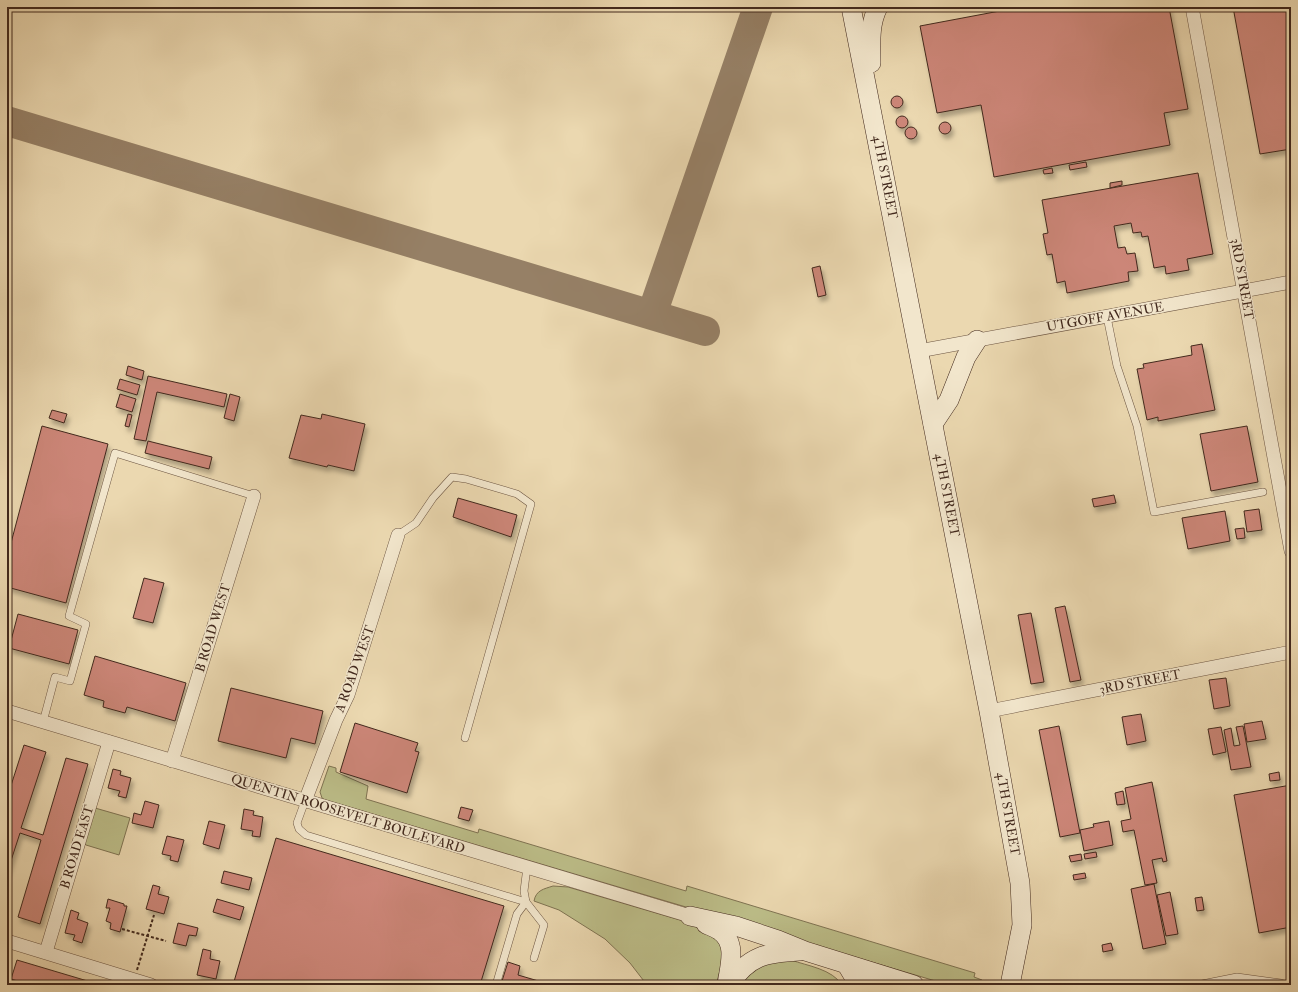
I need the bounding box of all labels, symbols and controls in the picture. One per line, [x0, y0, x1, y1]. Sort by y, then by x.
street label: 4TH STREET [869, 134, 901, 220]
street label: 3RD STREET [1227, 237, 1257, 321]
street label: UTGOFF AVENUE [1045, 299, 1165, 335]
street label: 4TH STREET [931, 452, 963, 538]
street label: B ROAD WEST [192, 581, 234, 674]
street label: A ROAD WEST [331, 623, 378, 716]
street label: 3RD STREET [1098, 666, 1182, 698]
street label: QUENTIN ROOSEVELT BOULEVARD [229, 771, 467, 857]
street label: 4TH STREET [993, 771, 1023, 857]
street label: B ROAD EAST [57, 803, 97, 891]

